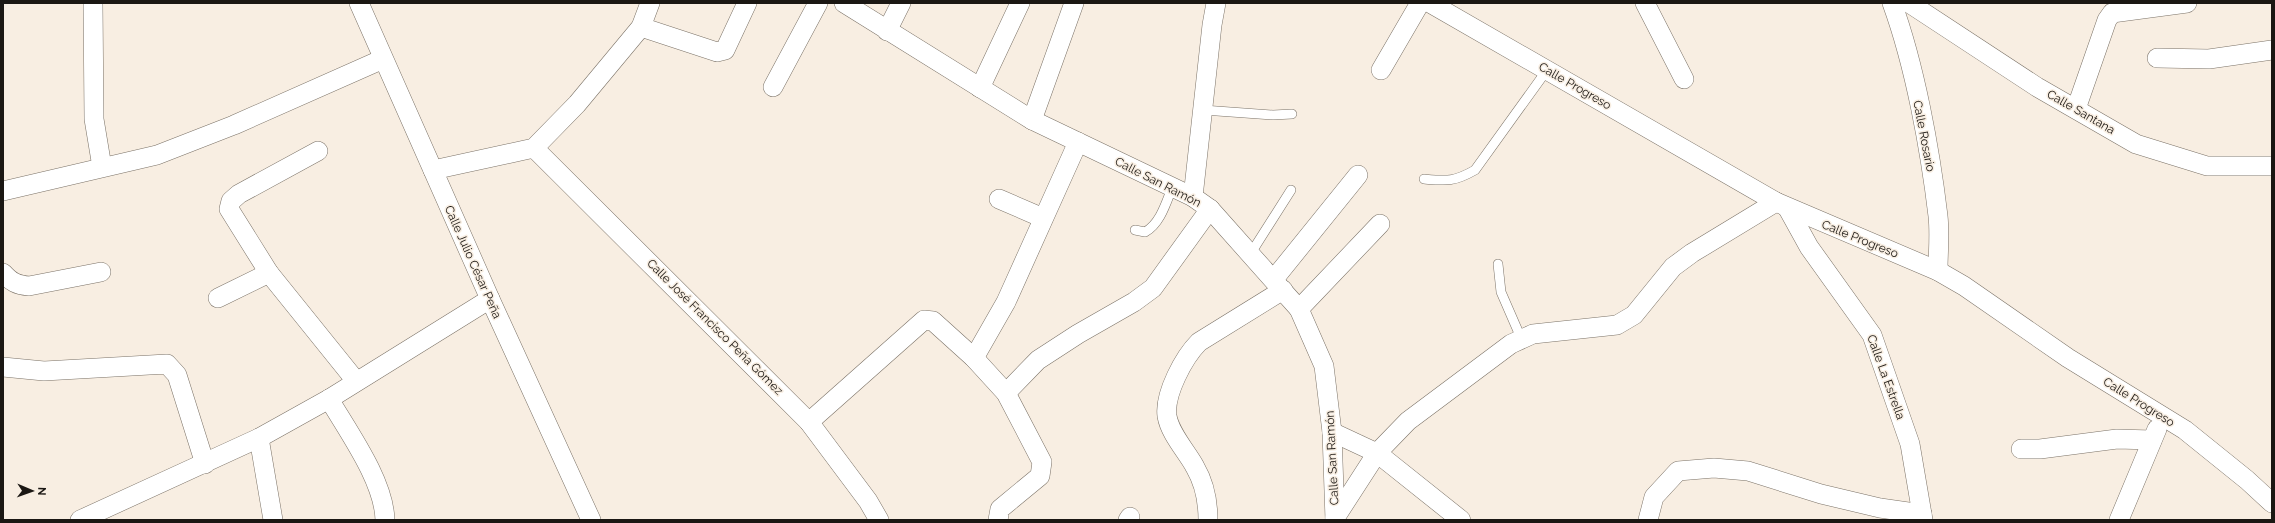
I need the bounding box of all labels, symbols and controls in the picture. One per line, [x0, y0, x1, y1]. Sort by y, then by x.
street label: Calle Progreso [1536, 60, 1614, 112]
street label: Calle Santana [2044, 87, 2118, 137]
street label: Calle Rosario [1910, 99, 1938, 173]
street label: Calle San Ramón [1113, 154, 1203, 210]
street label: Calle Julio César Peña [442, 203, 504, 321]
street label: Calle Progreso [1820, 217, 1900, 261]
street label: Calle José Francisco Peña Gómez [644, 256, 786, 398]
street label: Calle La Estrella [1864, 333, 1908, 421]
street label: Calle Progreso [2101, 374, 2177, 430]
street label: Calle San Ramón [1323, 410, 1341, 506]
north arrow [12, 471, 52, 511]
text: N [35, 487, 48, 496]

